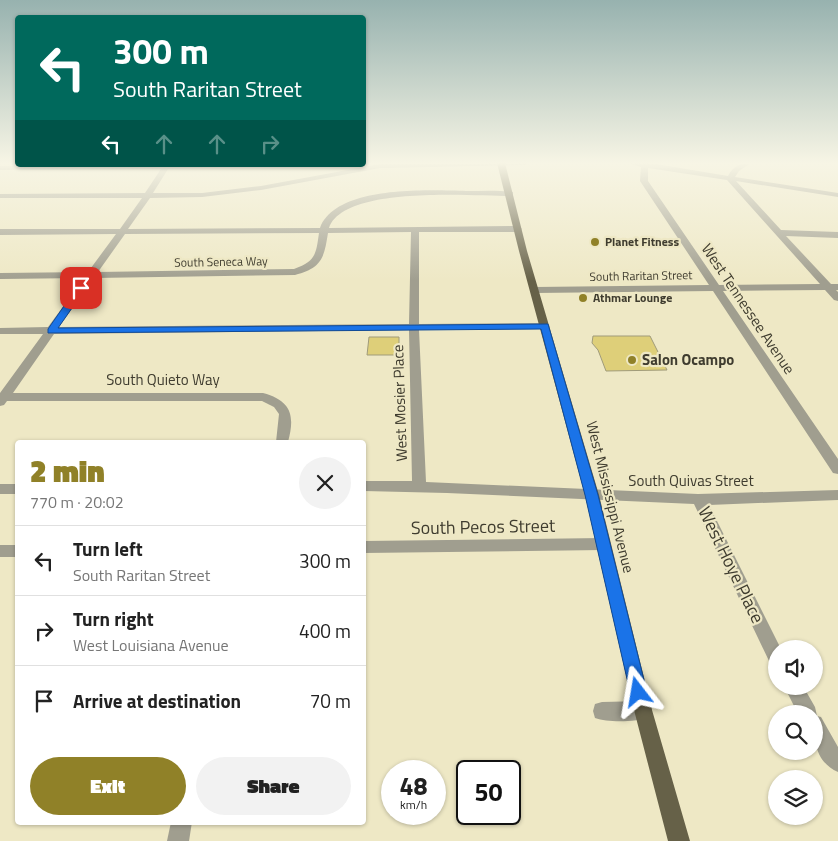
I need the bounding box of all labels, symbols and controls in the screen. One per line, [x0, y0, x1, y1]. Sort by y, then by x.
text: 300 m [113, 24, 209, 78]
icon: left [30, 35, 95, 100]
text: South Raritan Street [113, 72, 302, 106]
icon: left [97, 130, 125, 158]
icon: ahead [150, 130, 178, 158]
icon: ahead [203, 130, 231, 158]
icon: right [256, 130, 284, 158]
place label: Planet Fitness [605, 232, 679, 251]
marker: Planet Fitness [589, 236, 601, 248]
street label: West Tennessee Avenue [696, 239, 801, 379]
street label: South Seneca Way [174, 251, 268, 272]
street label: South Raritan Street [589, 265, 693, 286]
pin [60, 267, 102, 309]
icon: arrive [67, 274, 95, 302]
place label: Athmar Lounge [593, 288, 672, 307]
marker: Athmar Lounge [577, 292, 589, 304]
street label: West Mosier Place [386, 344, 413, 462]
place label: Salon Ocampo [642, 348, 734, 371]
marker: Salon Ocampo [626, 354, 638, 366]
street label: South Quieto Way [106, 368, 220, 391]
street label: West Mississippi Avenue [580, 419, 640, 575]
text: 2 min [30, 448, 105, 494]
button: close [299, 457, 351, 509]
street label: South Quivas Street [628, 469, 754, 492]
text: 770 m · 20:02 [30, 490, 124, 514]
street label: West Hoye Place [691, 502, 771, 628]
street label: South Pecos Street [411, 512, 556, 541]
text: Turn left [73, 534, 143, 563]
text: 300 m [299, 546, 351, 575]
icon: left [30, 547, 58, 575]
text: South Raritan Street [73, 563, 210, 587]
text: Turn right [73, 604, 154, 633]
text: 400 m [299, 616, 351, 645]
icon: right [30, 617, 58, 645]
text: West Louisiana Avenue [73, 633, 229, 657]
map controls [768, 640, 823, 825]
button: sound [768, 640, 823, 695]
position arrow [611, 665, 663, 717]
text: Arrive at destination [73, 686, 241, 715]
text: 70 m [310, 686, 351, 715]
icon: arrive [30, 687, 58, 715]
button: search [768, 705, 823, 760]
button: Exit [30, 757, 186, 815]
button: Share [196, 757, 351, 815]
speed limit sign: 50 [456, 760, 521, 825]
text: 48 [399, 767, 428, 805]
button: layers [768, 770, 823, 825]
text: km/h [400, 795, 427, 814]

